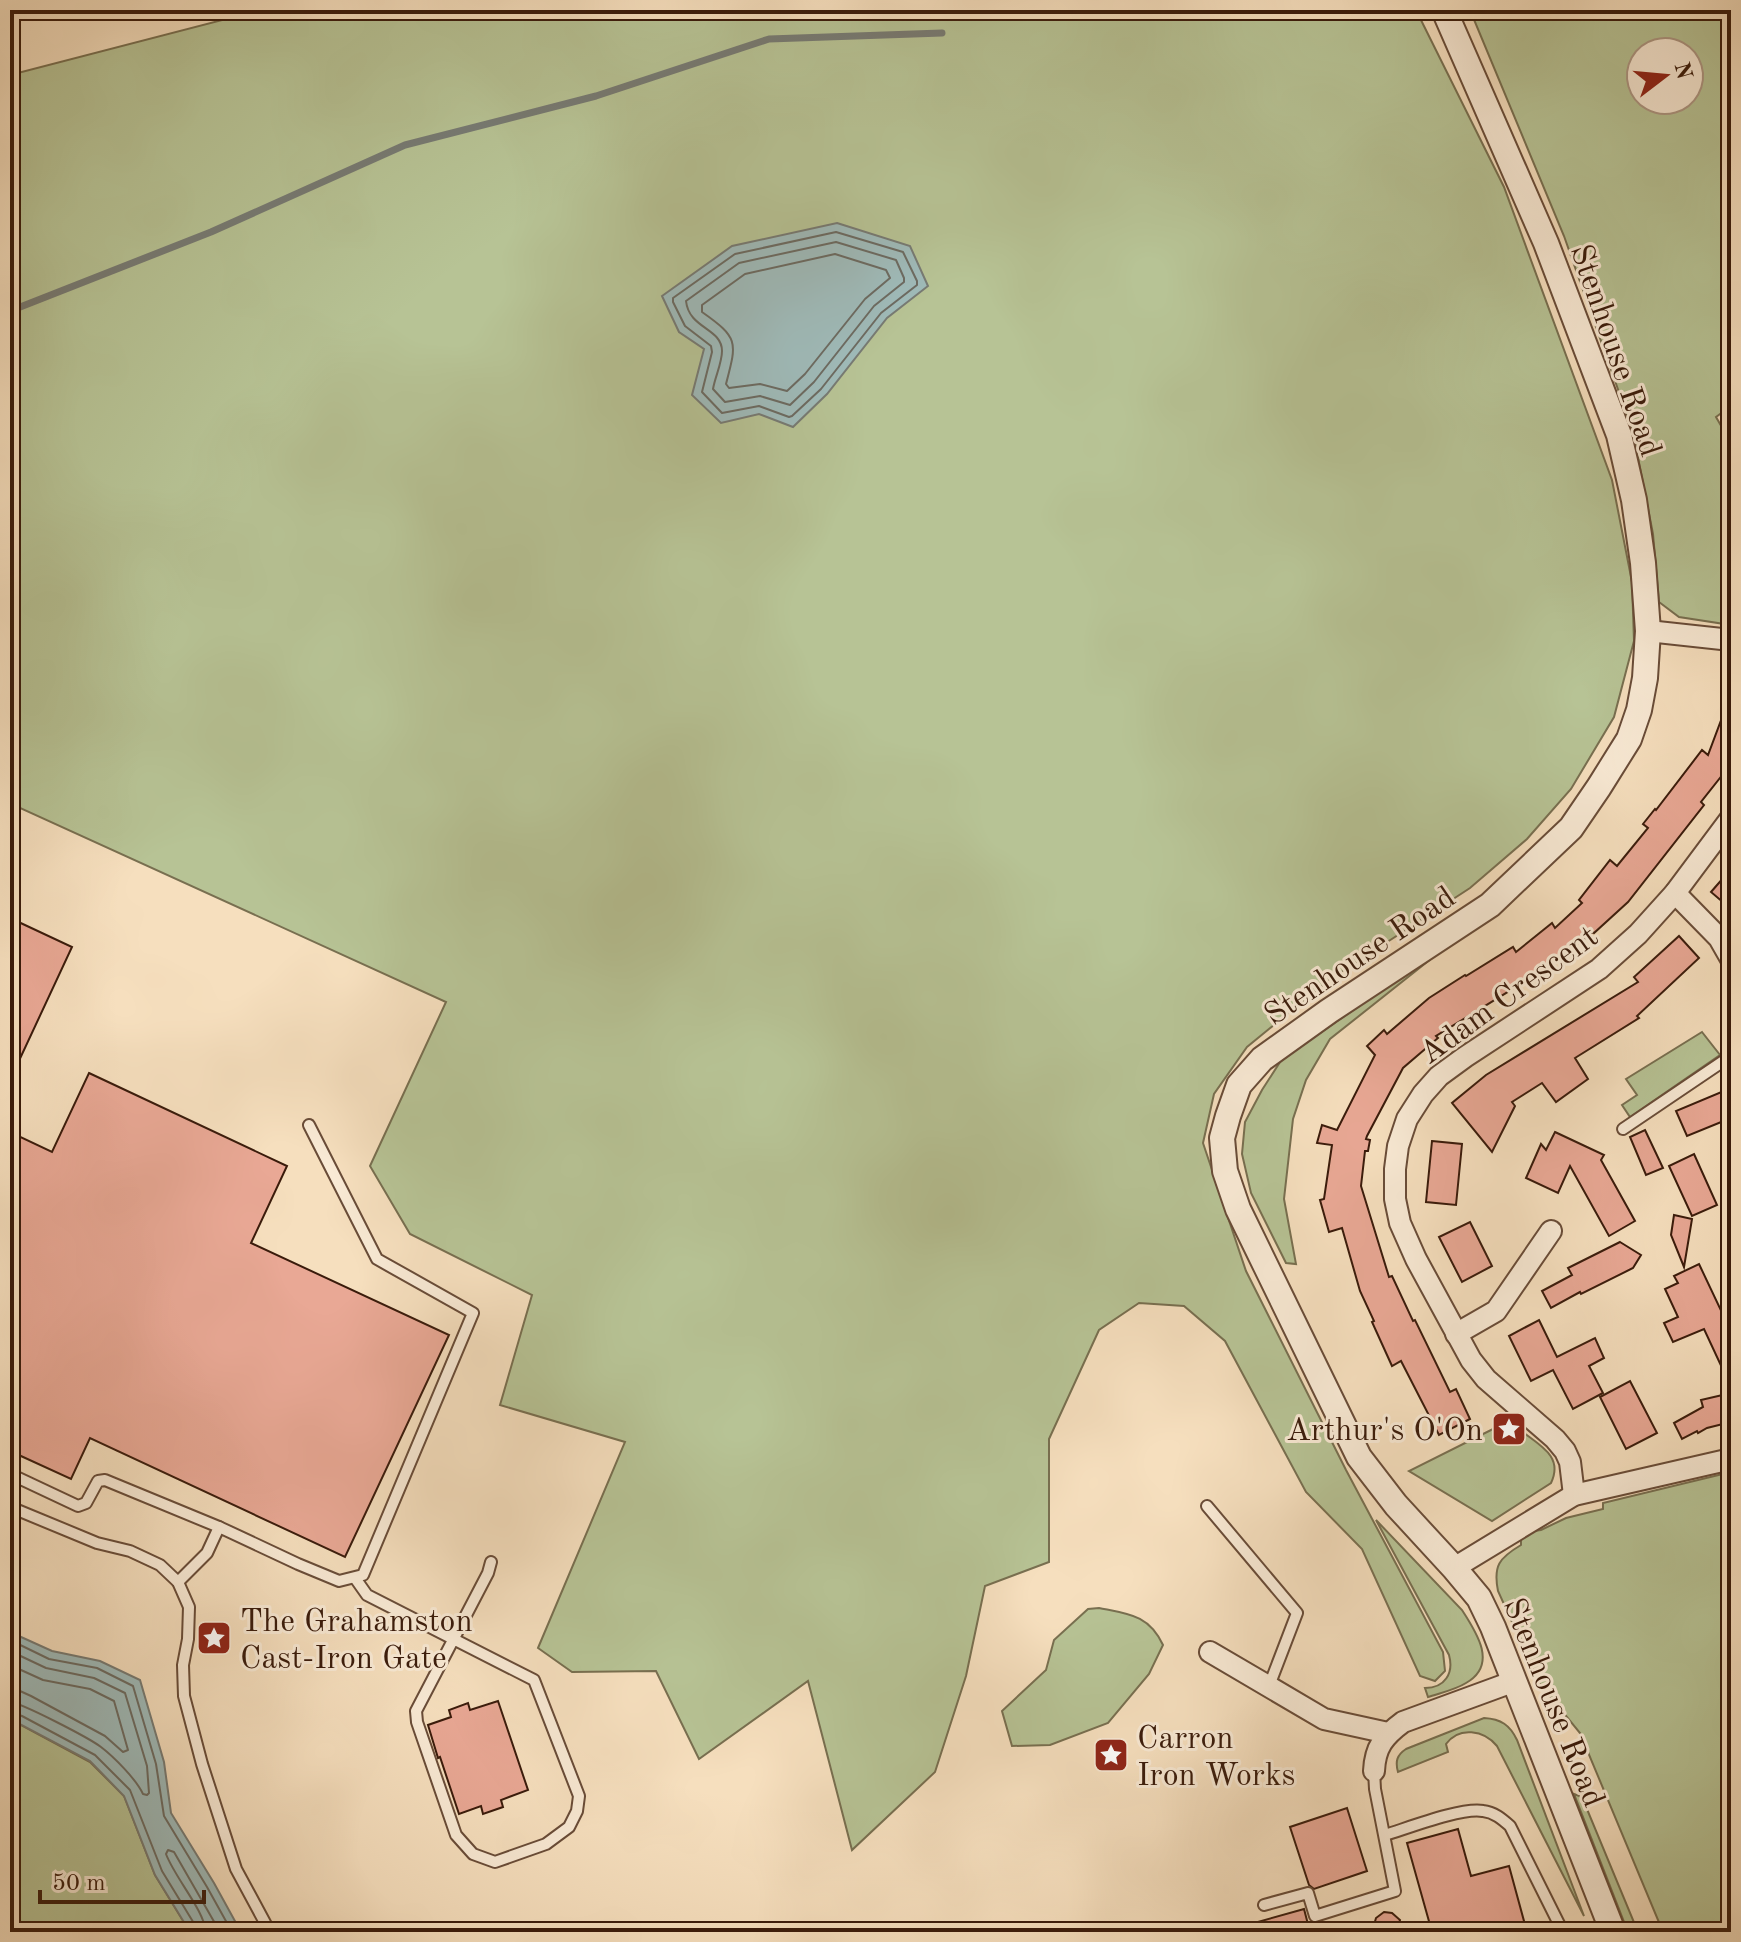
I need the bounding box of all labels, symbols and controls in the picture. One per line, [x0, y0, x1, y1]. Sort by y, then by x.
north arrow [1625, 36, 1705, 116]
text: N [1669, 60, 1695, 82]
street label: Stenhouse Road [1563, 241, 1665, 461]
street label: Stenhouse Road [1260, 882, 1462, 1033]
street label: Adam Crescent [1415, 921, 1605, 1072]
place icon: Arthur's O'On [1490, 1410, 1528, 1448]
place label: Arthur's O'On [1286, 1416, 1483, 1448]
street label: Stenhouse Road [1496, 1594, 1609, 1812]
place label: The Grahamston Cast-Iron Gate [240, 1607, 473, 1676]
place icon: The Grahamston Cast-Iron Gate [195, 1619, 233, 1657]
place label: Carron Iron Works [1137, 1724, 1295, 1793]
place icon: Carron Iron Works [1092, 1736, 1130, 1774]
scale bar [40, 1854, 204, 1904]
text: 50 m [52, 1872, 106, 1896]

